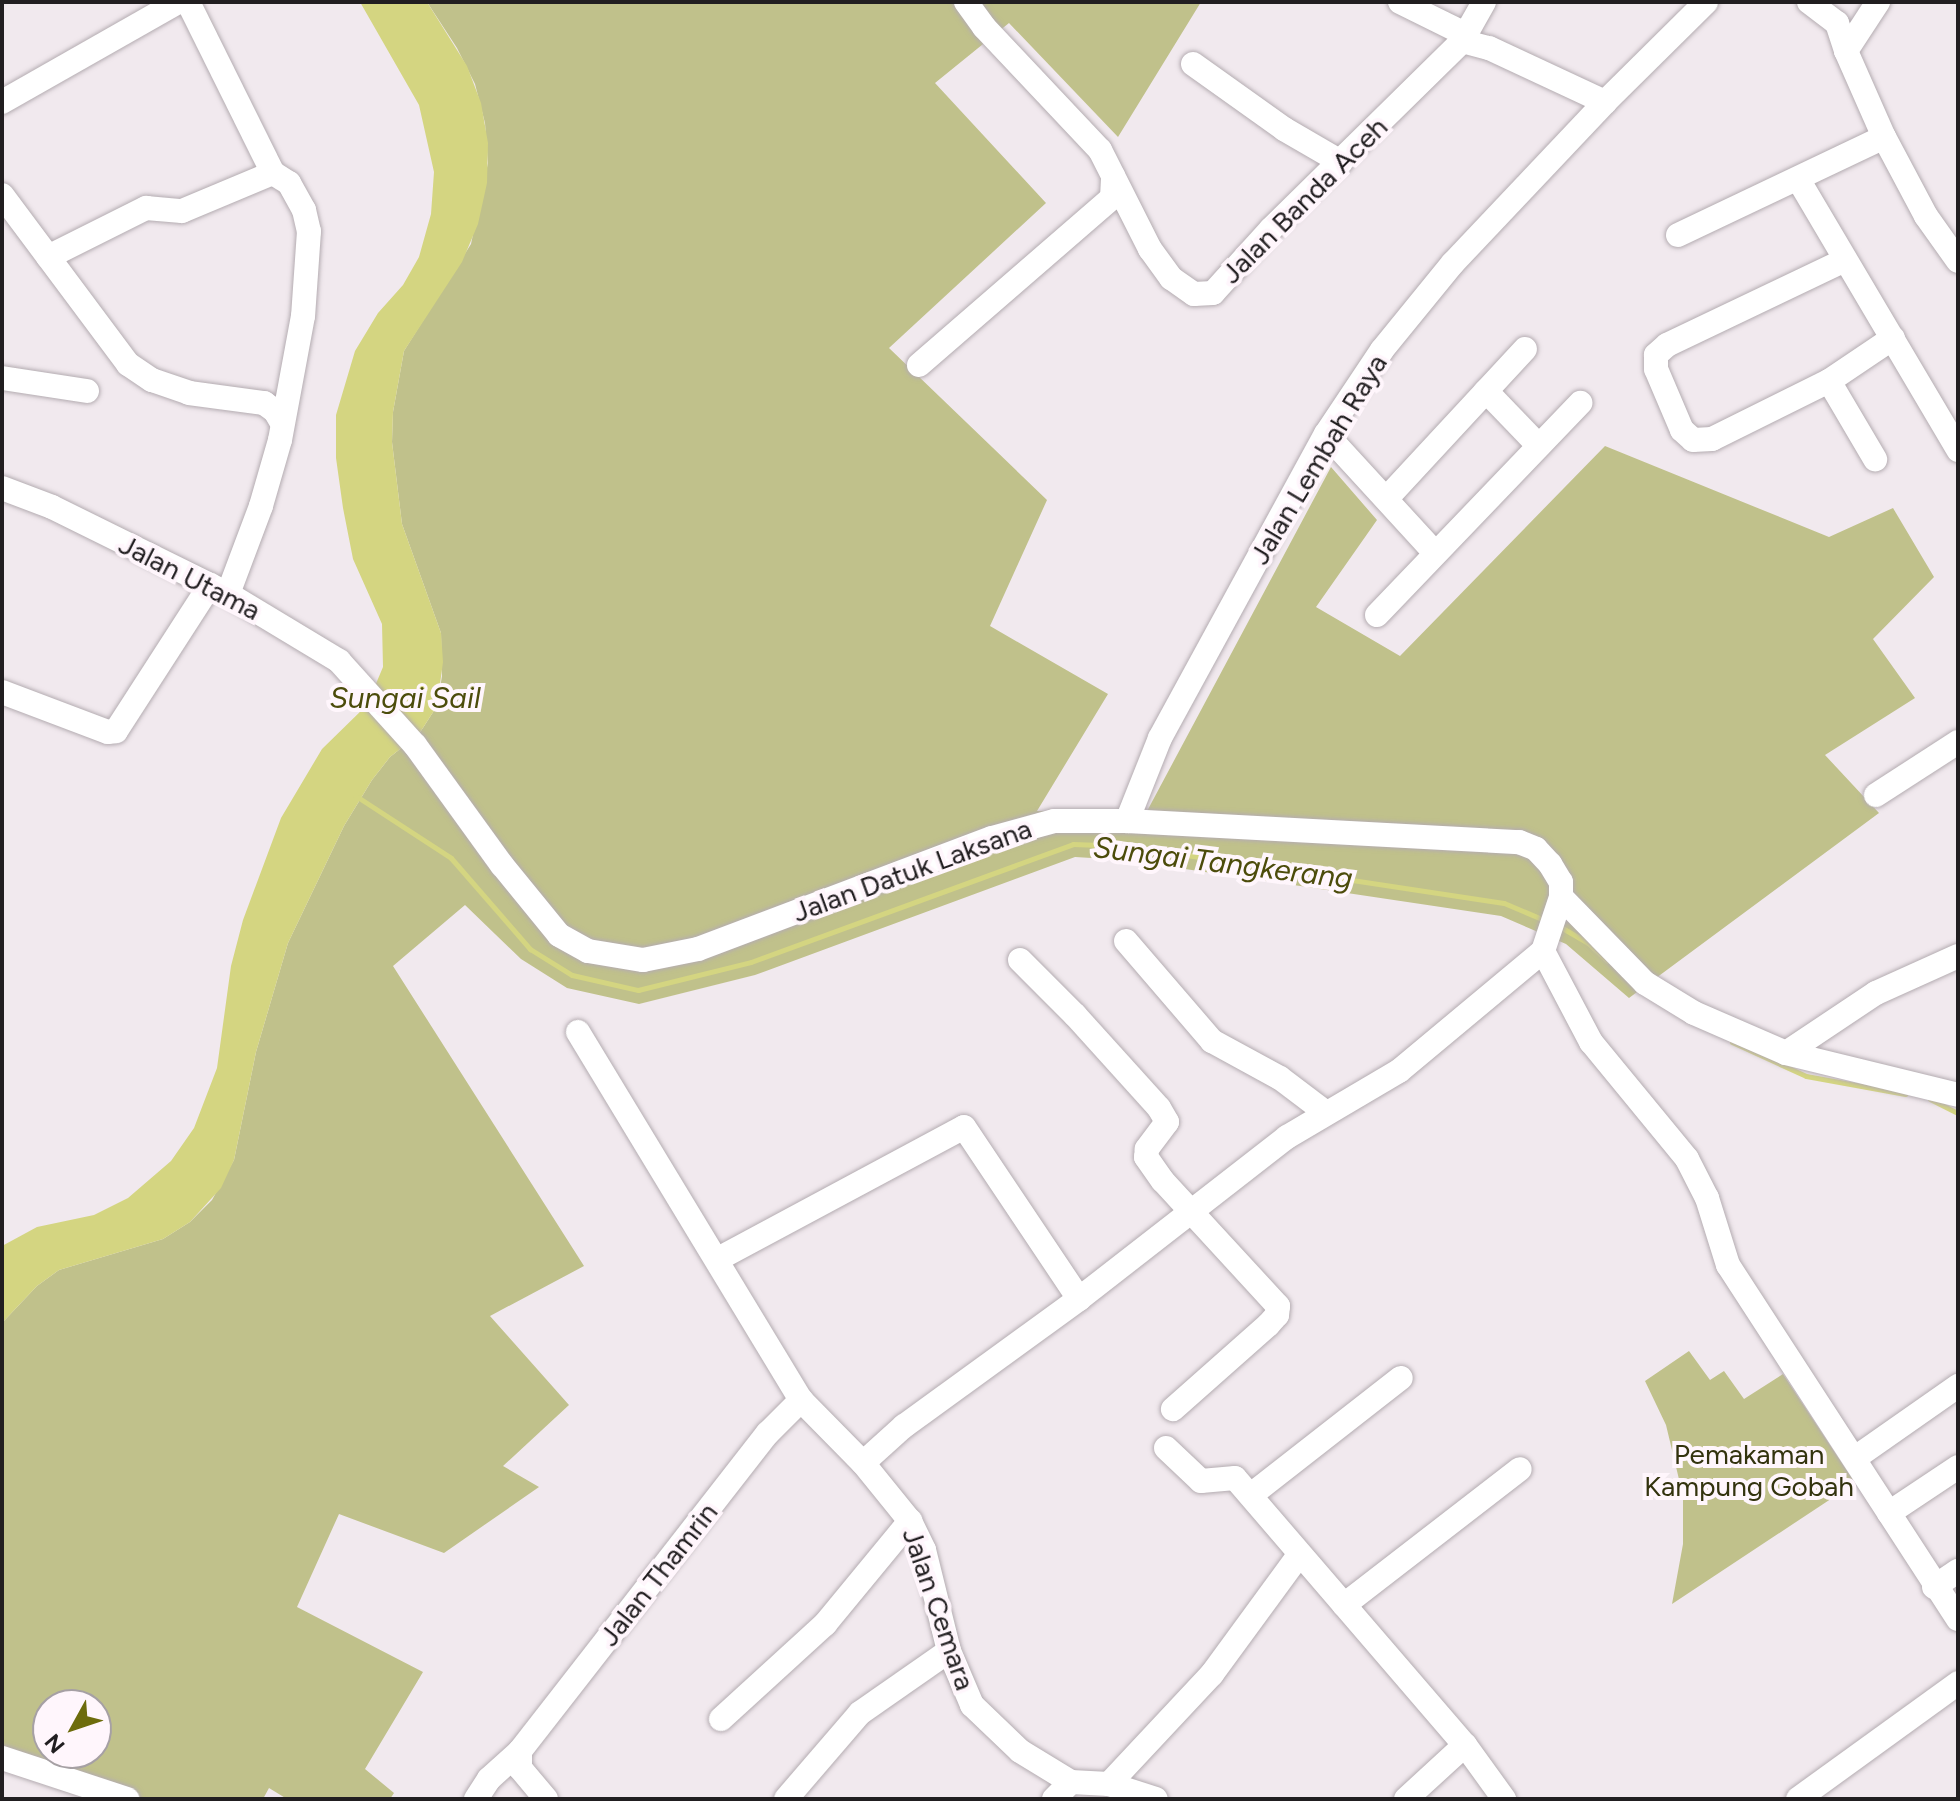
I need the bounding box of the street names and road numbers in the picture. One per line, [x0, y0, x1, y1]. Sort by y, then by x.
street label: Jalan Banda Aceh [1214, 110, 1394, 290]
street label: Jalan Lembah Raya [1242, 348, 1394, 570]
street label: Jalan Utama [114, 527, 266, 627]
street label: Jalan Datuk Laksana [788, 811, 1036, 929]
street label: Jalan Thamrin [592, 1496, 724, 1652]
street label: Jalan Cemara [896, 1524, 982, 1694]

